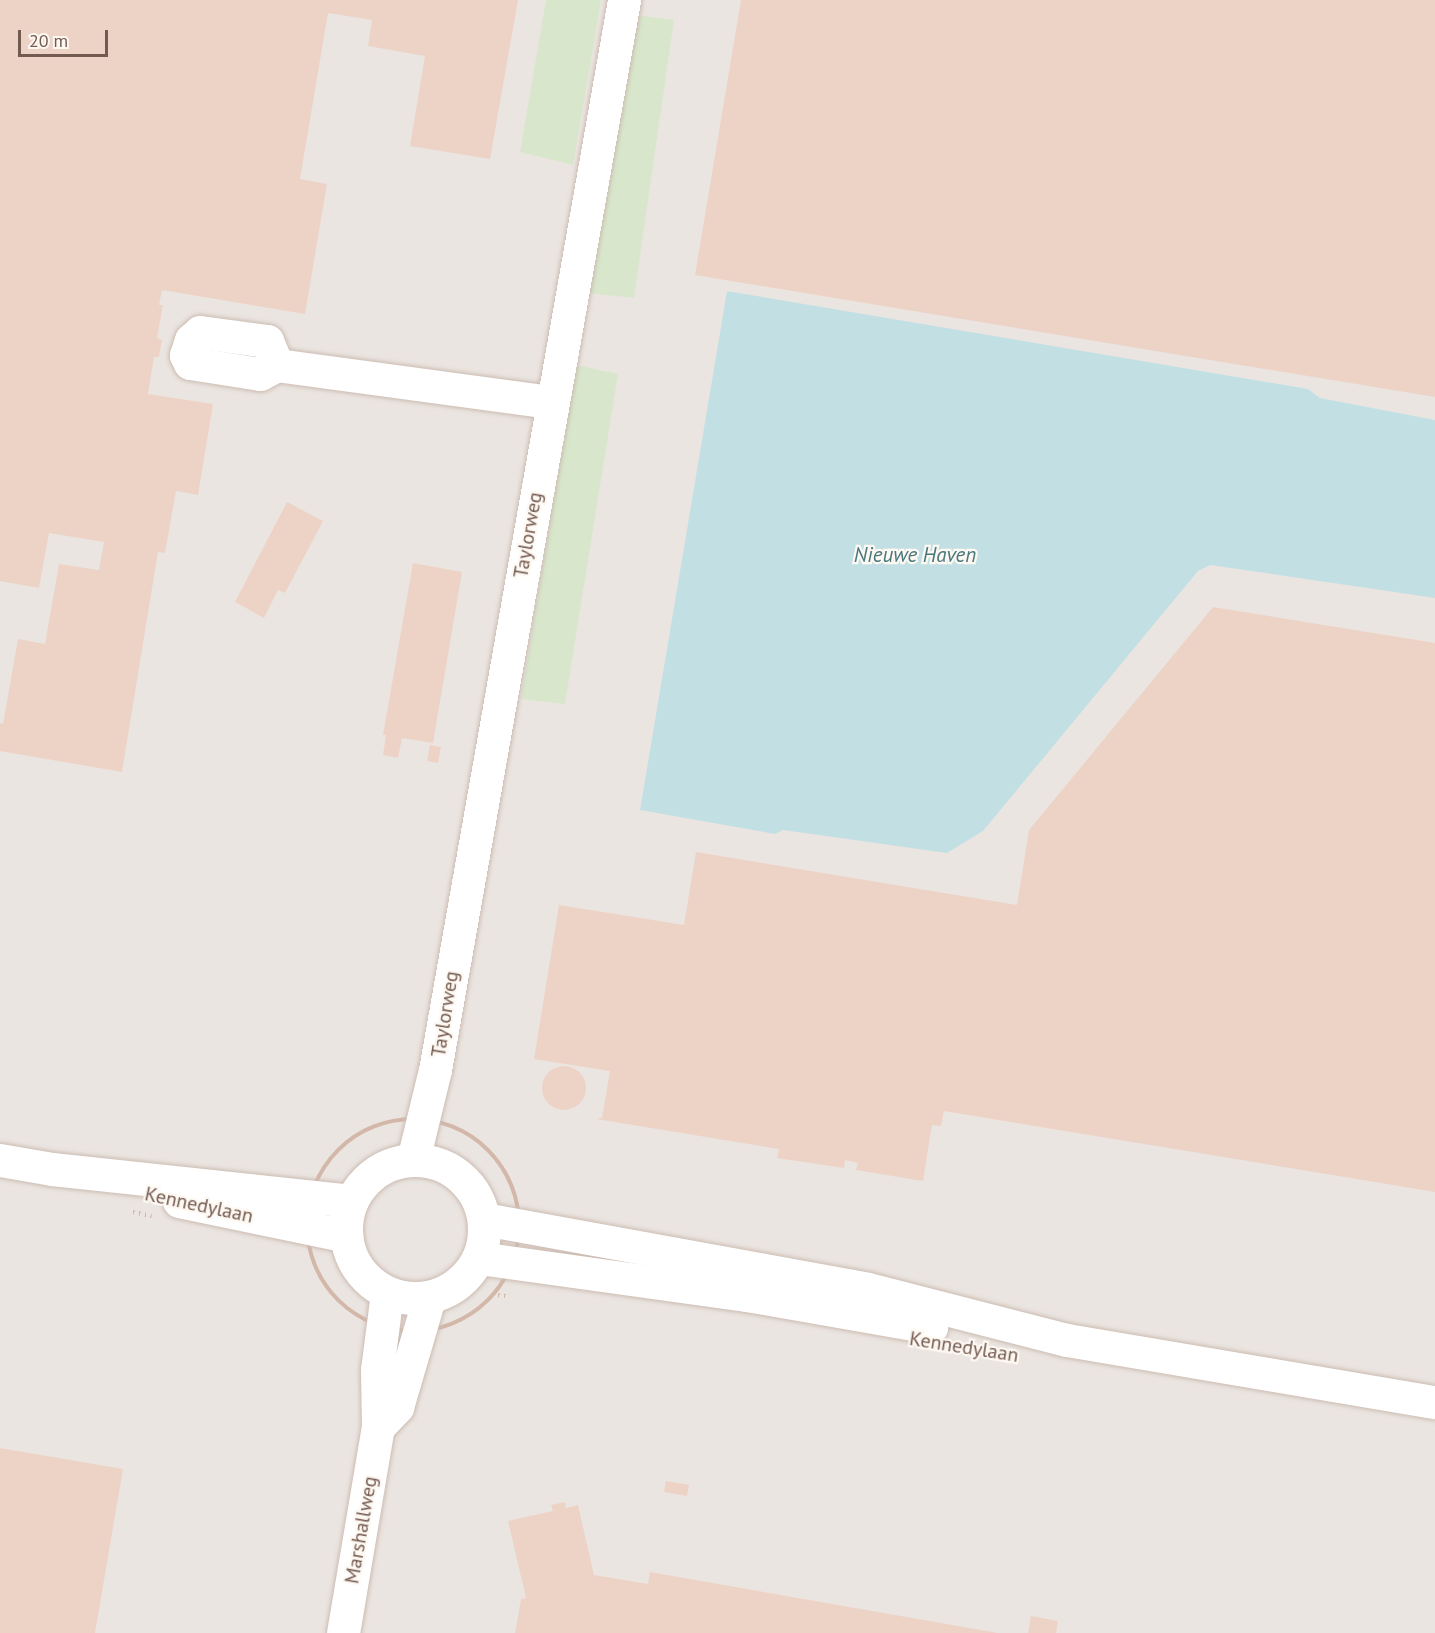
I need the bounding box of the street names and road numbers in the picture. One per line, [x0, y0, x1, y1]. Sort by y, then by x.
street label: Taylorweg [509, 490, 547, 580]
street label: Taylorweg [426, 969, 464, 1059]
street label: Kennedylaan [143, 1182, 255, 1228]
street label: Kennedylaan [908, 1327, 1020, 1367]
street label: Marshallweg [340, 1474, 382, 1586]

